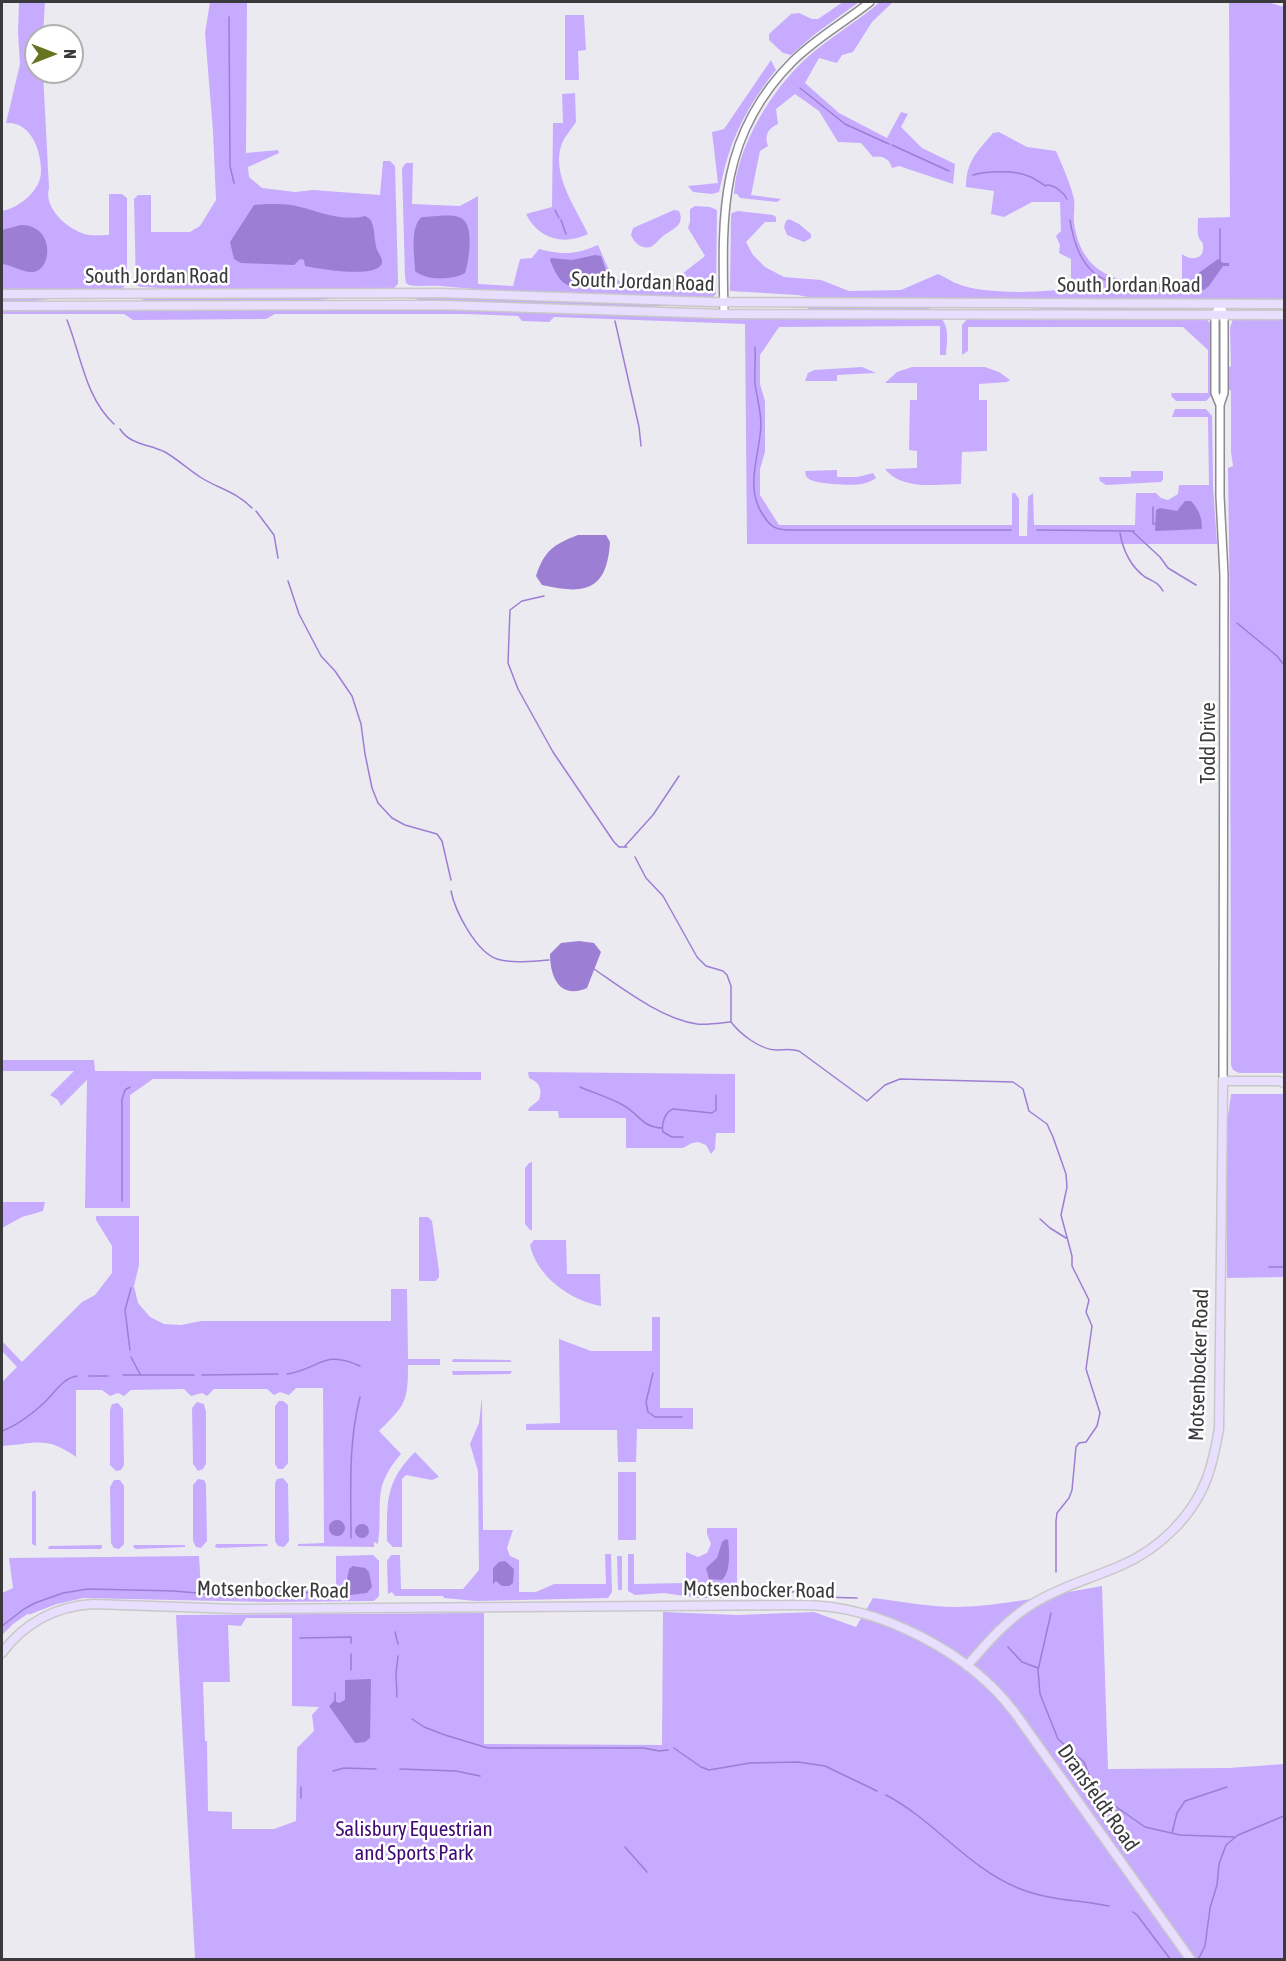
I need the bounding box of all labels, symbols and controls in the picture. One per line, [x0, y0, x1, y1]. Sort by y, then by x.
north arrow [24, 24, 84, 84]
text: N [61, 49, 79, 59]
street label: South Jordan Road [85, 263, 229, 289]
street label: South Jordan Road [571, 267, 715, 297]
street label: South Jordan Road [1057, 272, 1201, 298]
street label: Todd Drive [1195, 702, 1221, 784]
street label: Motsenbocker Road [1184, 1288, 1214, 1442]
street label: Motsenbocker Road [197, 1576, 349, 1604]
street label: Motsenbocker Road [683, 1576, 835, 1604]
street label: Dransfeldt Road [1052, 1740, 1144, 1856]
park label: Salisbury Equestrian and Sports Park [335, 1816, 493, 1866]

